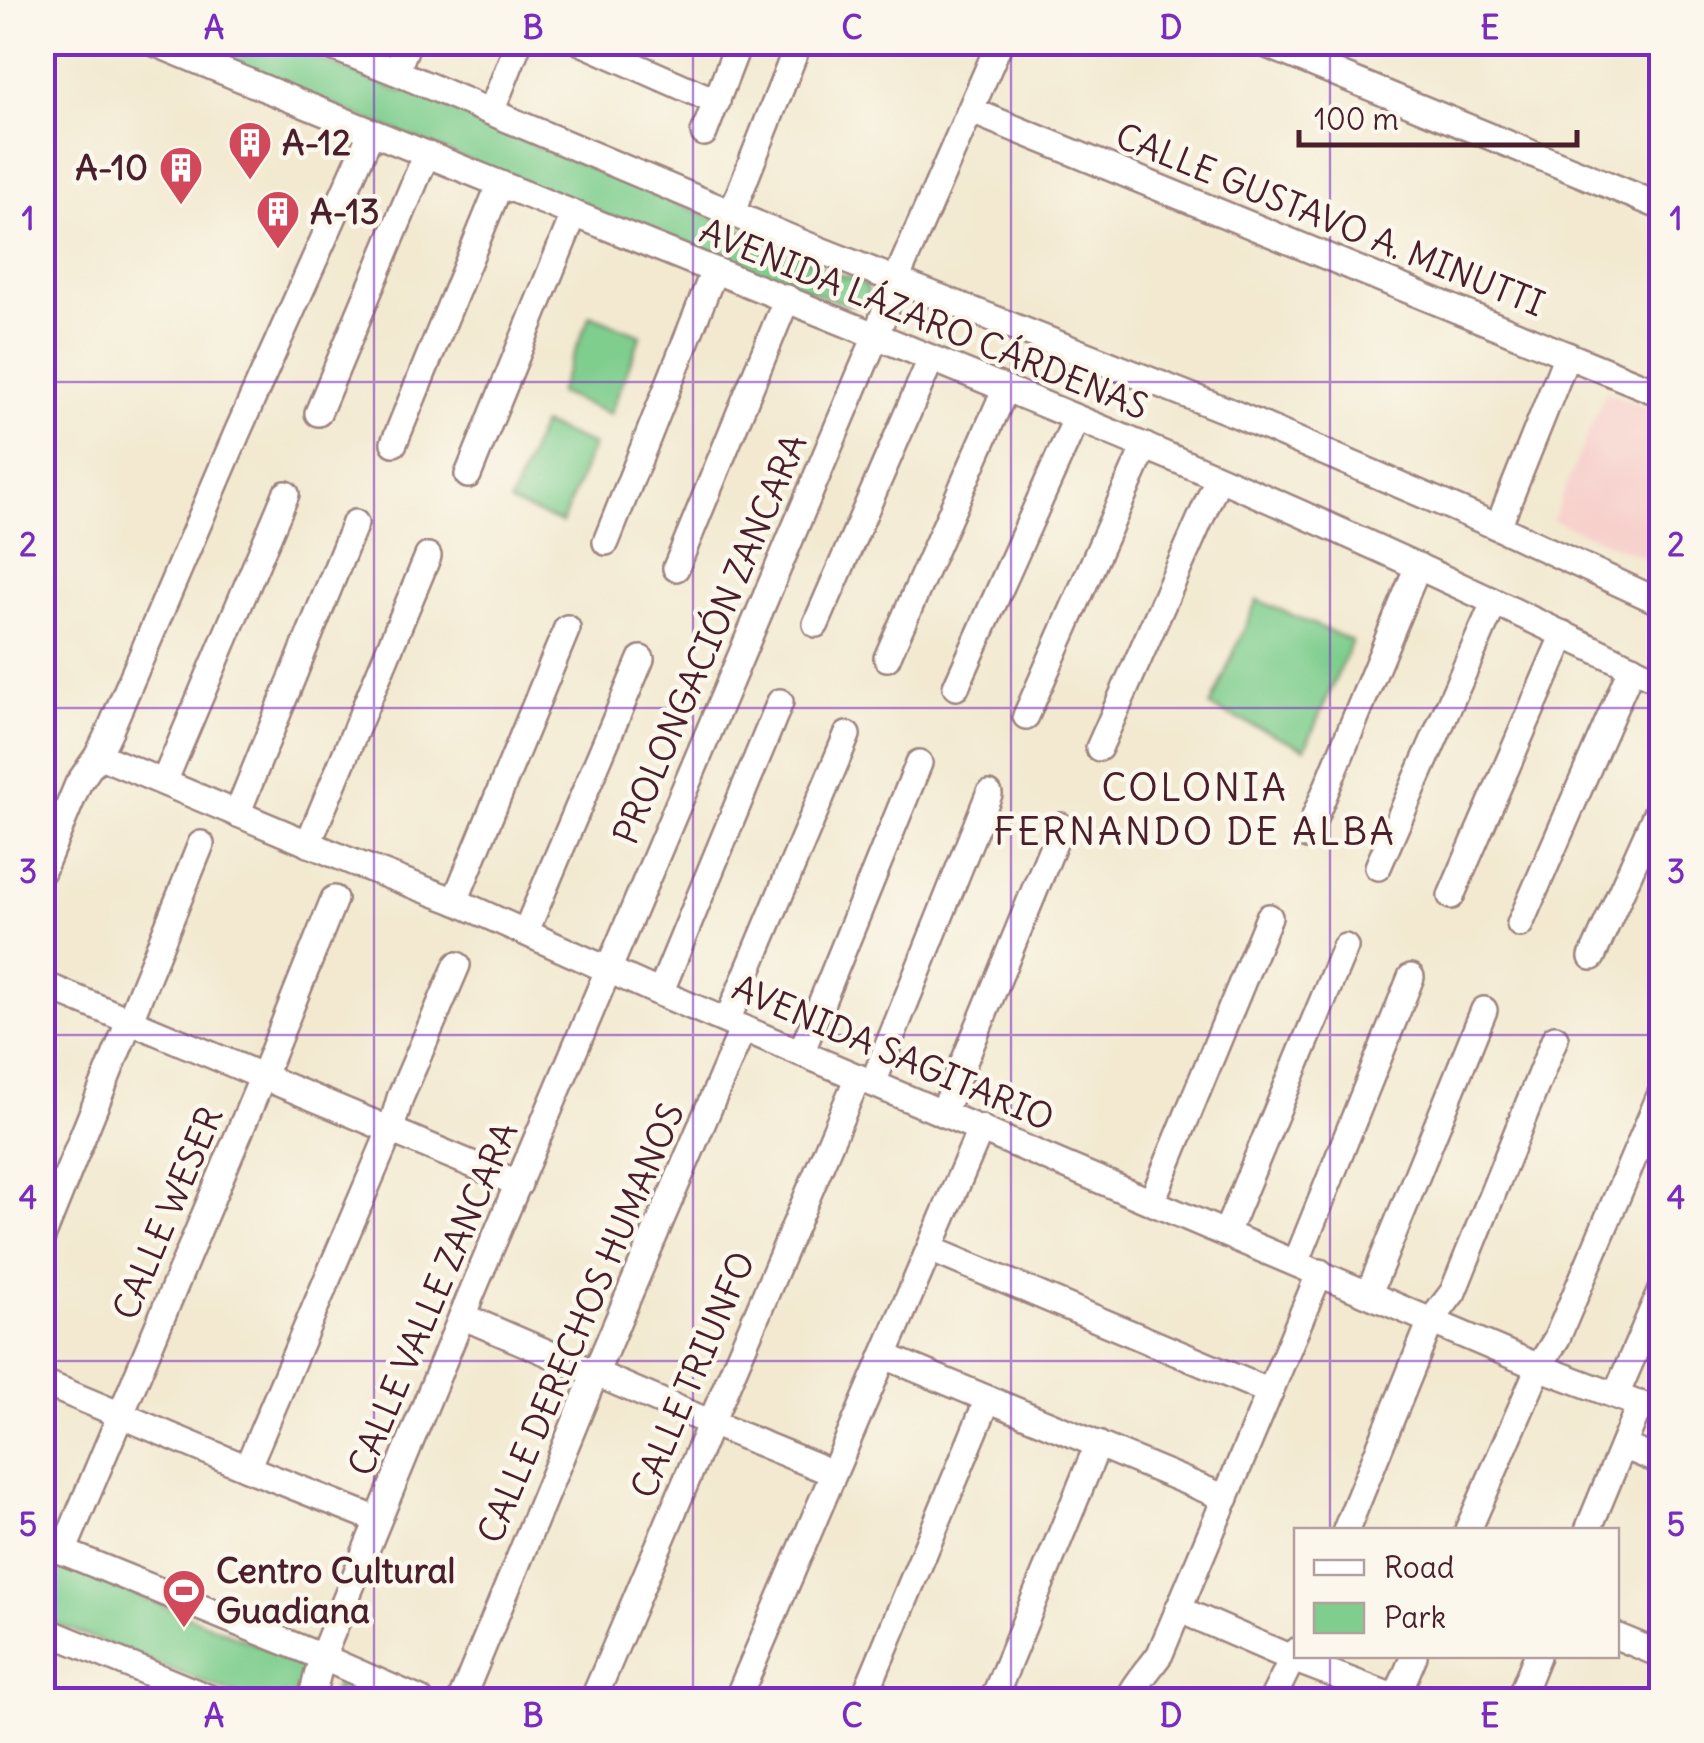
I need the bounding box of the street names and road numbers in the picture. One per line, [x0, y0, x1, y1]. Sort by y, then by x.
street label: CALLE GUSTAVO A. MINUTTI [1110, 113, 1551, 325]
street label: AVENIDA LÁZARO CÁRDENAS [694, 208, 1155, 428]
street label: PROLONGACIÓN ZANCARA [603, 427, 815, 850]
street label: AVENIDA SAGITARIO [726, 964, 1061, 1140]
street label: CALLE DERECHOS HUMANOS [467, 1096, 693, 1549]
street label: CALLE WESER [102, 1100, 232, 1326]
street label: CALLE VALLE ZANCARA [338, 1115, 526, 1482]
street label: CALLE TRIUNFO [620, 1245, 764, 1504]

